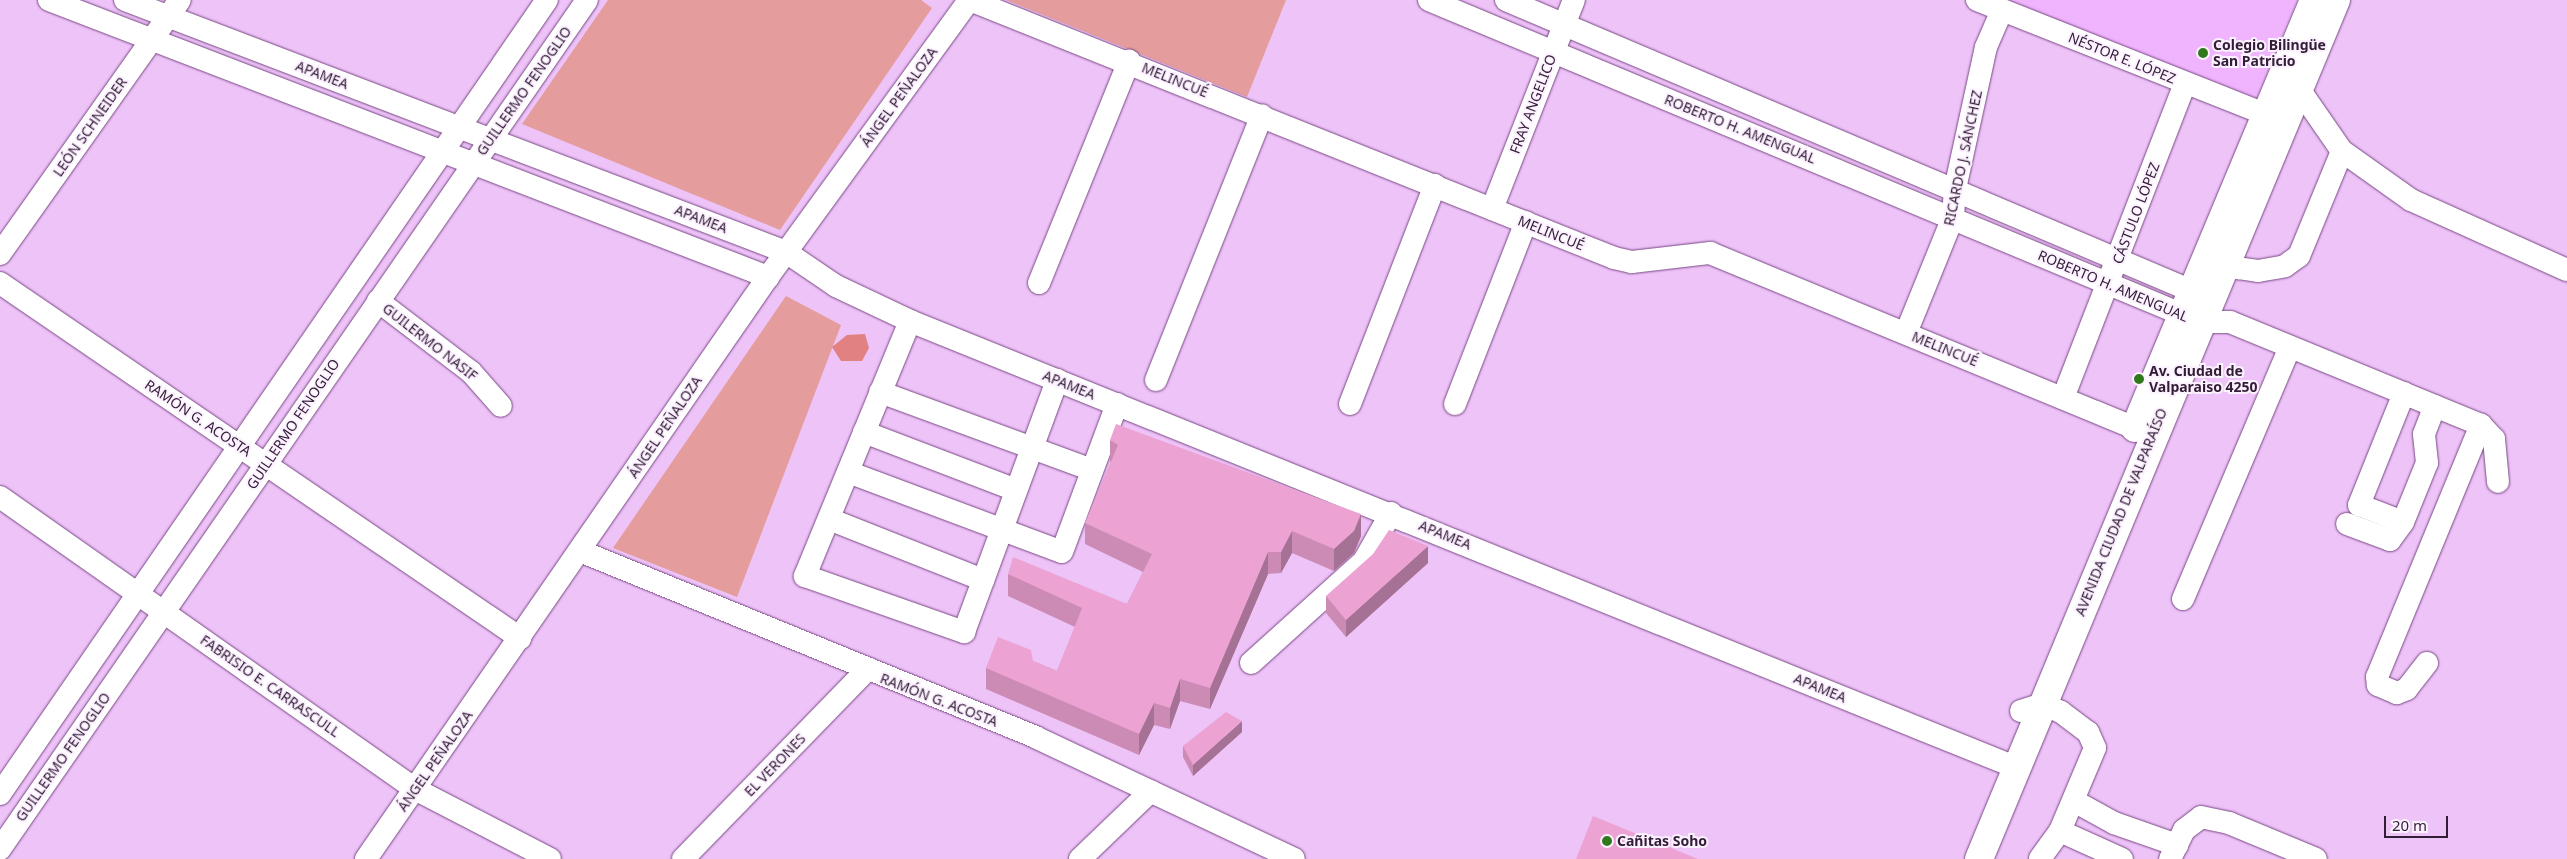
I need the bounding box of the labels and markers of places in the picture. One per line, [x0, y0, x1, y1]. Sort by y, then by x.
place label: Colegio Bilingüe San Patricio [2213, 37, 2326, 70]
marker: Colegio Bilingüe San Patricio [2197, 47, 2209, 59]
place label: Av. Ciudad de Valparaiso 4250 [2149, 363, 2258, 396]
marker: Av. Ciudad de Valparaiso 4250 [2133, 373, 2145, 385]
place label: Cañitas Soho [1617, 833, 1707, 849]
marker: Cañitas Soho [1601, 835, 1613, 847]

